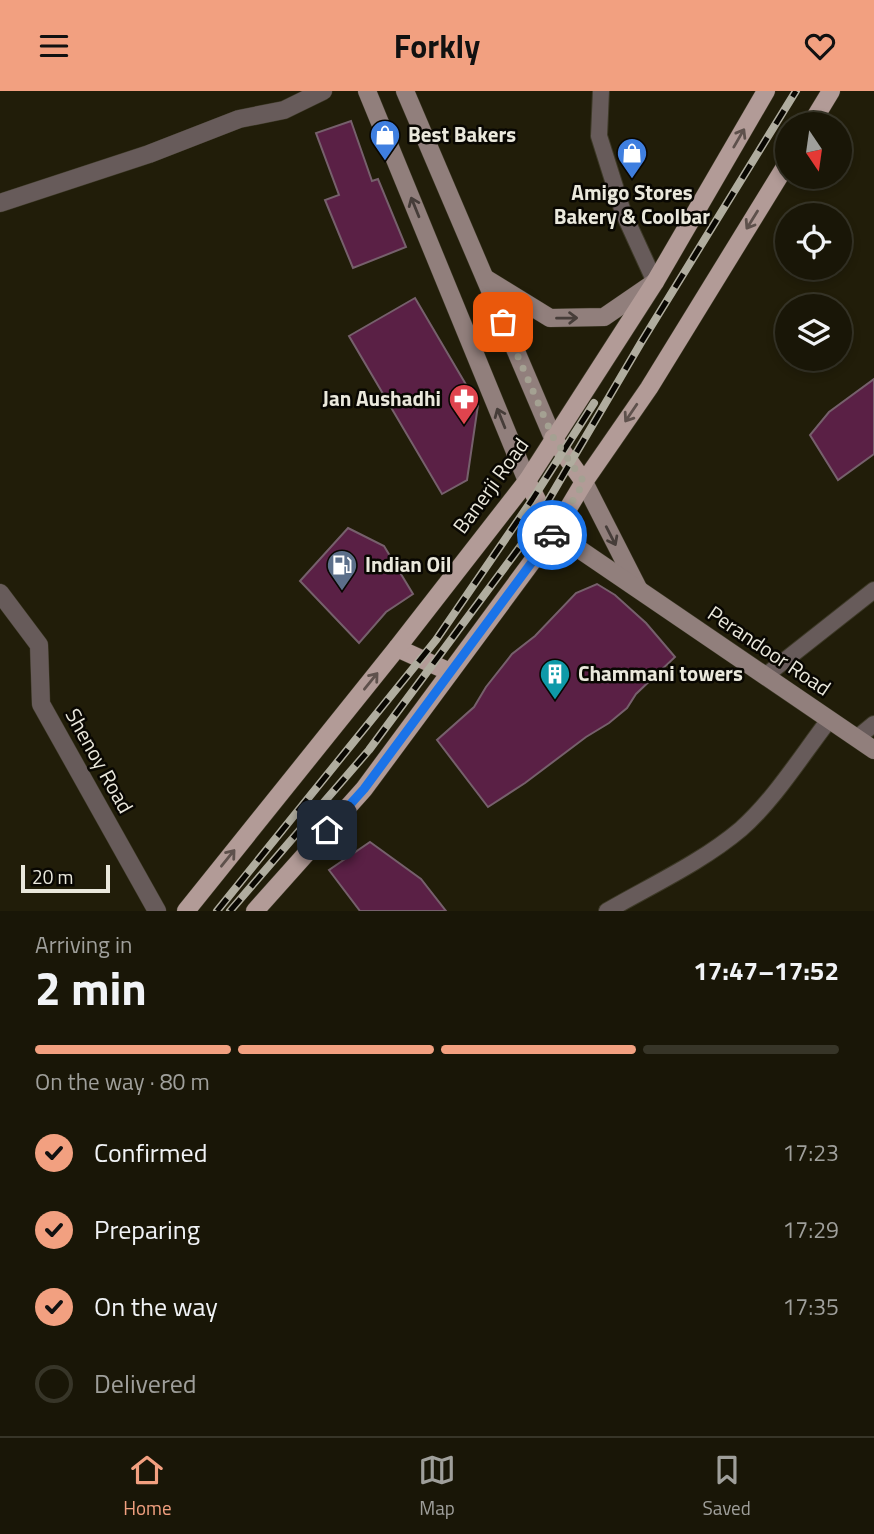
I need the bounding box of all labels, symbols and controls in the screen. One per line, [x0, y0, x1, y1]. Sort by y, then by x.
text: Forkly [394, 22, 480, 70]
icon: menu [35, 27, 73, 65]
icon: heart [801, 27, 839, 65]
north arrow [775, 112, 852, 189]
map controls [775, 112, 852, 371]
shop icon: Best Bakers [368, 118, 402, 162]
place label: Best Bakers [408, 118, 516, 150]
one-way arrow [732, 129, 746, 149]
shop icon: Amigo Stores Bakery & Coolbar [615, 136, 649, 180]
place label: Amigo Stores Bakery & Coolbar [554, 176, 710, 232]
one-way arrow [407, 197, 420, 219]
button: locate [775, 203, 852, 280]
one-way arrow [744, 210, 758, 230]
pin [473, 292, 533, 352]
button: layers [775, 294, 852, 371]
icon: bag [484, 303, 522, 341]
one-way arrow [555, 311, 578, 325]
place label: Jan Aushadhi [323, 382, 441, 414]
pharmacy icon: Jan Aushadhi [447, 382, 481, 426]
one-way arrow [624, 403, 638, 422]
one-way arrow [493, 407, 506, 429]
street label: Banerji Road [444, 431, 536, 540]
courier [517, 500, 587, 570]
icon: car [533, 516, 571, 554]
one-way arrow [605, 525, 619, 546]
fuel station icon: Indian Oil [325, 548, 359, 592]
place label: Indian Oil [365, 548, 451, 580]
street label: Perandoor Road [701, 597, 838, 703]
building icon: Chammani towers [538, 657, 572, 701]
place label: Chammani towers [578, 657, 743, 689]
one-way arrow [363, 672, 379, 690]
street label: Shenoy Road [58, 702, 142, 819]
pin [297, 800, 357, 860]
icon: home [308, 811, 346, 849]
one-way arrow [221, 849, 236, 867]
scale bar [21, 862, 110, 894]
text: 20 m [32, 862, 73, 891]
text: Arriving in [35, 927, 132, 962]
text: 17:47–17:52 [693, 951, 839, 990]
text: 2 min [35, 953, 147, 1023]
text: On the way · 80 m [35, 1064, 210, 1099]
text: Confirmed [94, 1133, 208, 1172]
icon: check [35, 1134, 73, 1172]
text: 17:23 [782, 1135, 839, 1170]
text: Preparing [94, 1210, 200, 1249]
icon: check [35, 1211, 73, 1249]
text: 17:29 [782, 1212, 839, 1247]
text: On the way [94, 1287, 218, 1326]
icon: check [35, 1288, 73, 1326]
text: 17:35 [782, 1289, 839, 1324]
text: Delivered [94, 1364, 197, 1403]
tab: Home [123, 1451, 171, 1522]
tab: Map [418, 1451, 456, 1522]
tab: Saved [702, 1451, 751, 1522]

